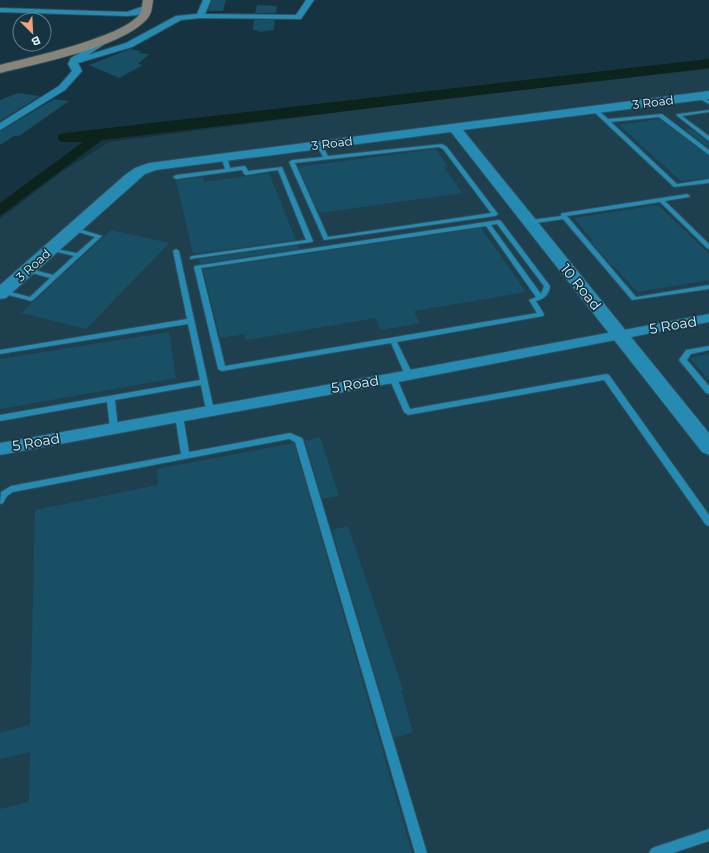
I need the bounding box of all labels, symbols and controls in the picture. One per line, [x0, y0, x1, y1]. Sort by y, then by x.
north arrow [12, 12, 52, 52]
text: B [29, 33, 43, 49]
street label: 3 Road [632, 92, 674, 112]
street label: 3 Road [311, 133, 353, 153]
street label: 3 Road [13, 246, 53, 284]
street label: 10 Road [557, 260, 605, 314]
street label: 5 Road [648, 312, 698, 338]
street label: 5 Road [330, 371, 380, 397]
street label: 5 Road [11, 429, 61, 455]

